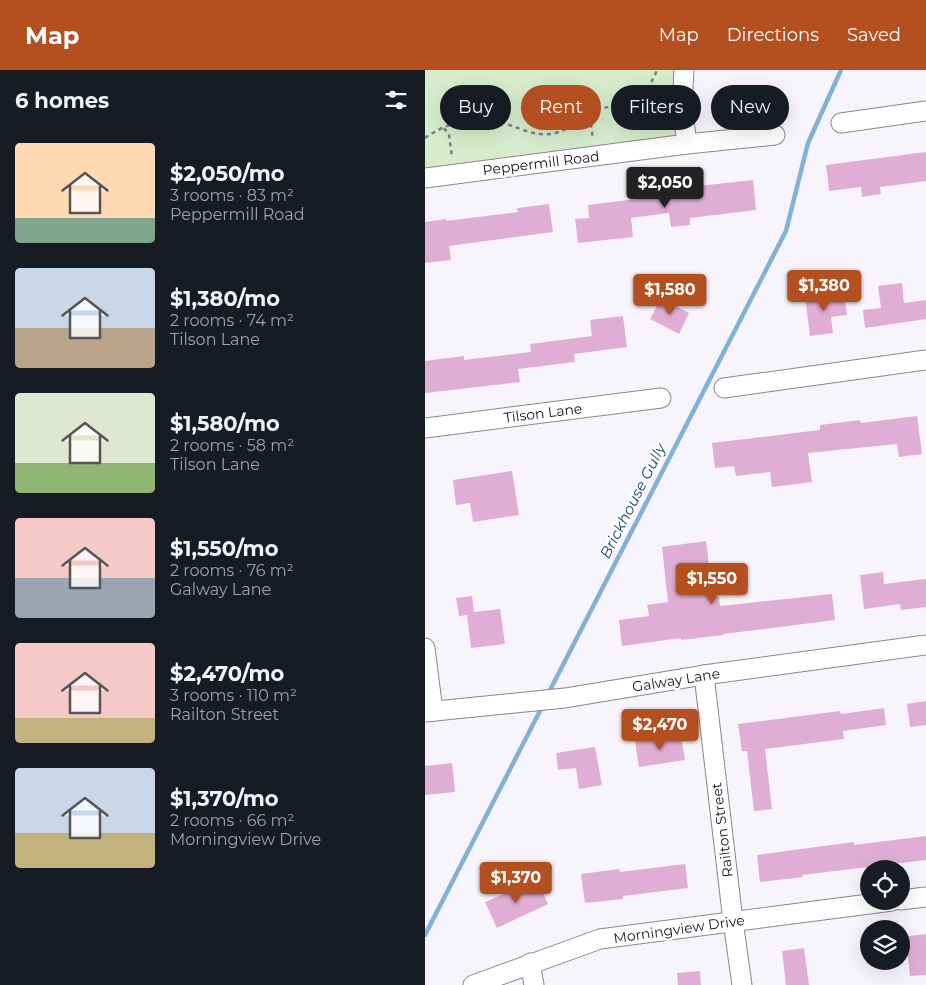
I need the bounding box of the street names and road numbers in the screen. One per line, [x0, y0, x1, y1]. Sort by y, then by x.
street label: Peppermill Road [481, 147, 601, 179]
street label: Tilson Lane [503, 399, 583, 427]
street label: Galway Lane [631, 664, 721, 696]
street label: Railton Street [707, 781, 737, 878]
street label: Morningview Drive [612, 911, 746, 947]

